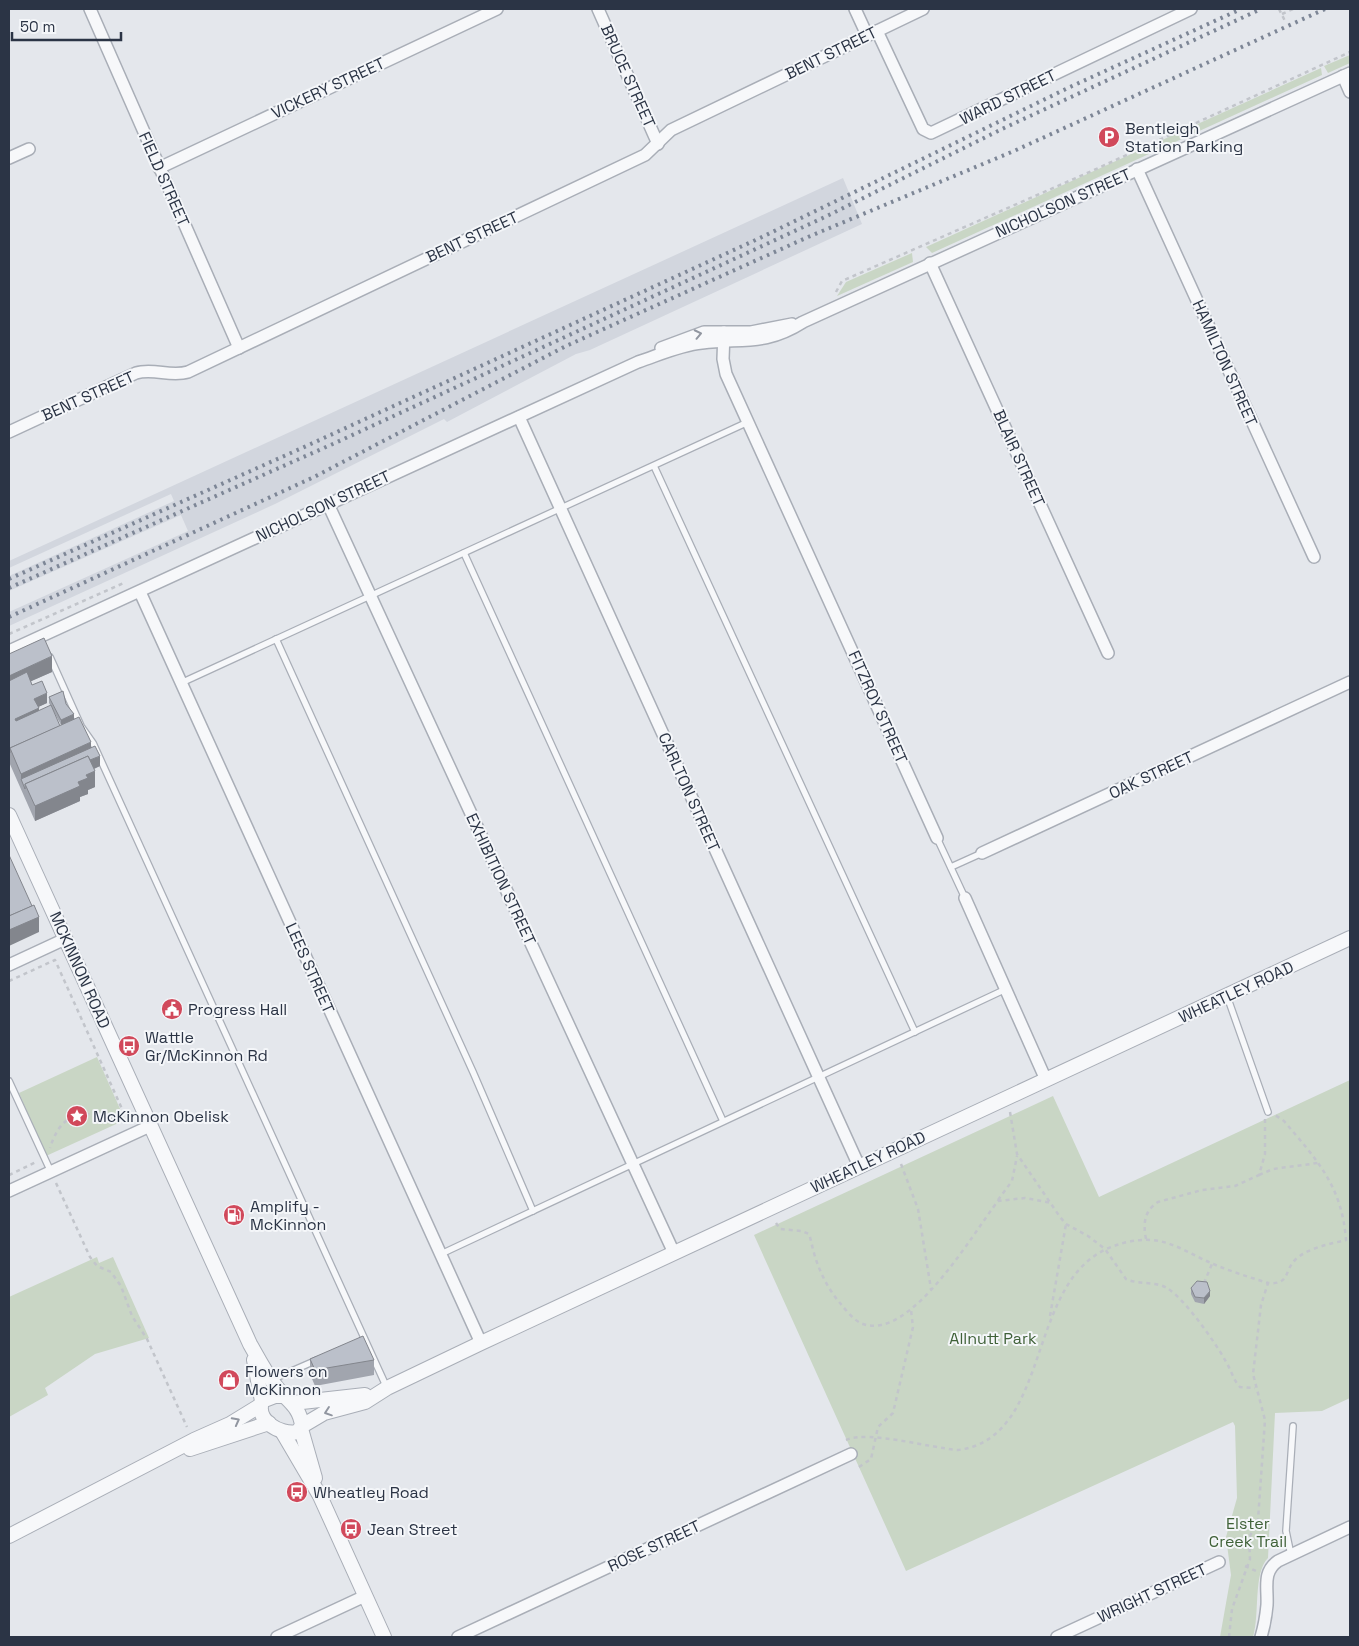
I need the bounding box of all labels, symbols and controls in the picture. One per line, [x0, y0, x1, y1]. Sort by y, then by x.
scale bar [12, 10, 121, 42]
text: 50 m [20, 17, 55, 36]
street label: BRUCE STREET [596, 21, 660, 131]
street label: BENT STREET [782, 22, 880, 84]
street label: VICKERY STREET [268, 53, 388, 123]
street label: WARD STREET [956, 65, 1060, 129]
place label: Bentleigh Station Parking [1125, 118, 1243, 157]
parking icon: Bentleigh Station Parking [1097, 125, 1121, 149]
street label: FIELD STREET [134, 128, 194, 230]
street label: NICHOLSON STREET [992, 164, 1134, 242]
street label: BENT STREET [422, 206, 522, 268]
street label: HAMILTON STREET [1188, 296, 1262, 430]
one-way arrow [693, 329, 702, 340]
street label: BENT STREET [38, 366, 138, 426]
street label: BLAIR STREET [988, 406, 1050, 510]
street label: NICHOLSON STREET [252, 466, 394, 546]
street label: FITZROY STREET [844, 647, 912, 767]
street label: CARLTON STREET [653, 729, 725, 855]
street label: OAK STREET [1105, 746, 1197, 804]
street label: EXHIBITION STREET [461, 810, 541, 948]
street label: MCKINNON ROAD [45, 908, 115, 1032]
street label: LEES STREET [281, 919, 339, 1017]
street label: WHEATLEY ROAD [1175, 956, 1297, 1028]
public building icon: Progress Hall [160, 997, 184, 1021]
place label: Progress Hall [188, 999, 287, 1020]
place label: Wattle Gr/McKinnon Rd [145, 1027, 268, 1066]
bus stop icon: Wattle Gr/McKinnon Rd [117, 1034, 141, 1058]
place icon: McKinnon Obelisk [65, 1104, 89, 1128]
place label: McKinnon Obelisk [93, 1106, 229, 1127]
street label: WHEATLEY ROAD [807, 1126, 929, 1198]
place label: Amplify - McKinnon [250, 1196, 326, 1235]
fuel station icon: Amplify - McKinnon [222, 1203, 246, 1227]
park label: Allnutt Park [949, 1328, 1037, 1349]
place label: Flowers on McKinnon [245, 1361, 328, 1400]
shop icon: Flowers on McKinnon [217, 1368, 241, 1392]
one-way arrow [324, 1406, 333, 1416]
one-way arrow [231, 1417, 240, 1427]
bus stop icon: Wheatley Road [285, 1480, 309, 1504]
place label: Wheatley Road [313, 1482, 429, 1503]
park label: Elster Creek Trail [1209, 1513, 1287, 1552]
street label: ROSE STREET [604, 1515, 704, 1577]
bus stop icon: Jean Street [339, 1517, 363, 1541]
place label: Jean Street [367, 1519, 458, 1540]
street label: WRIGHT STREET [1094, 1558, 1210, 1628]

